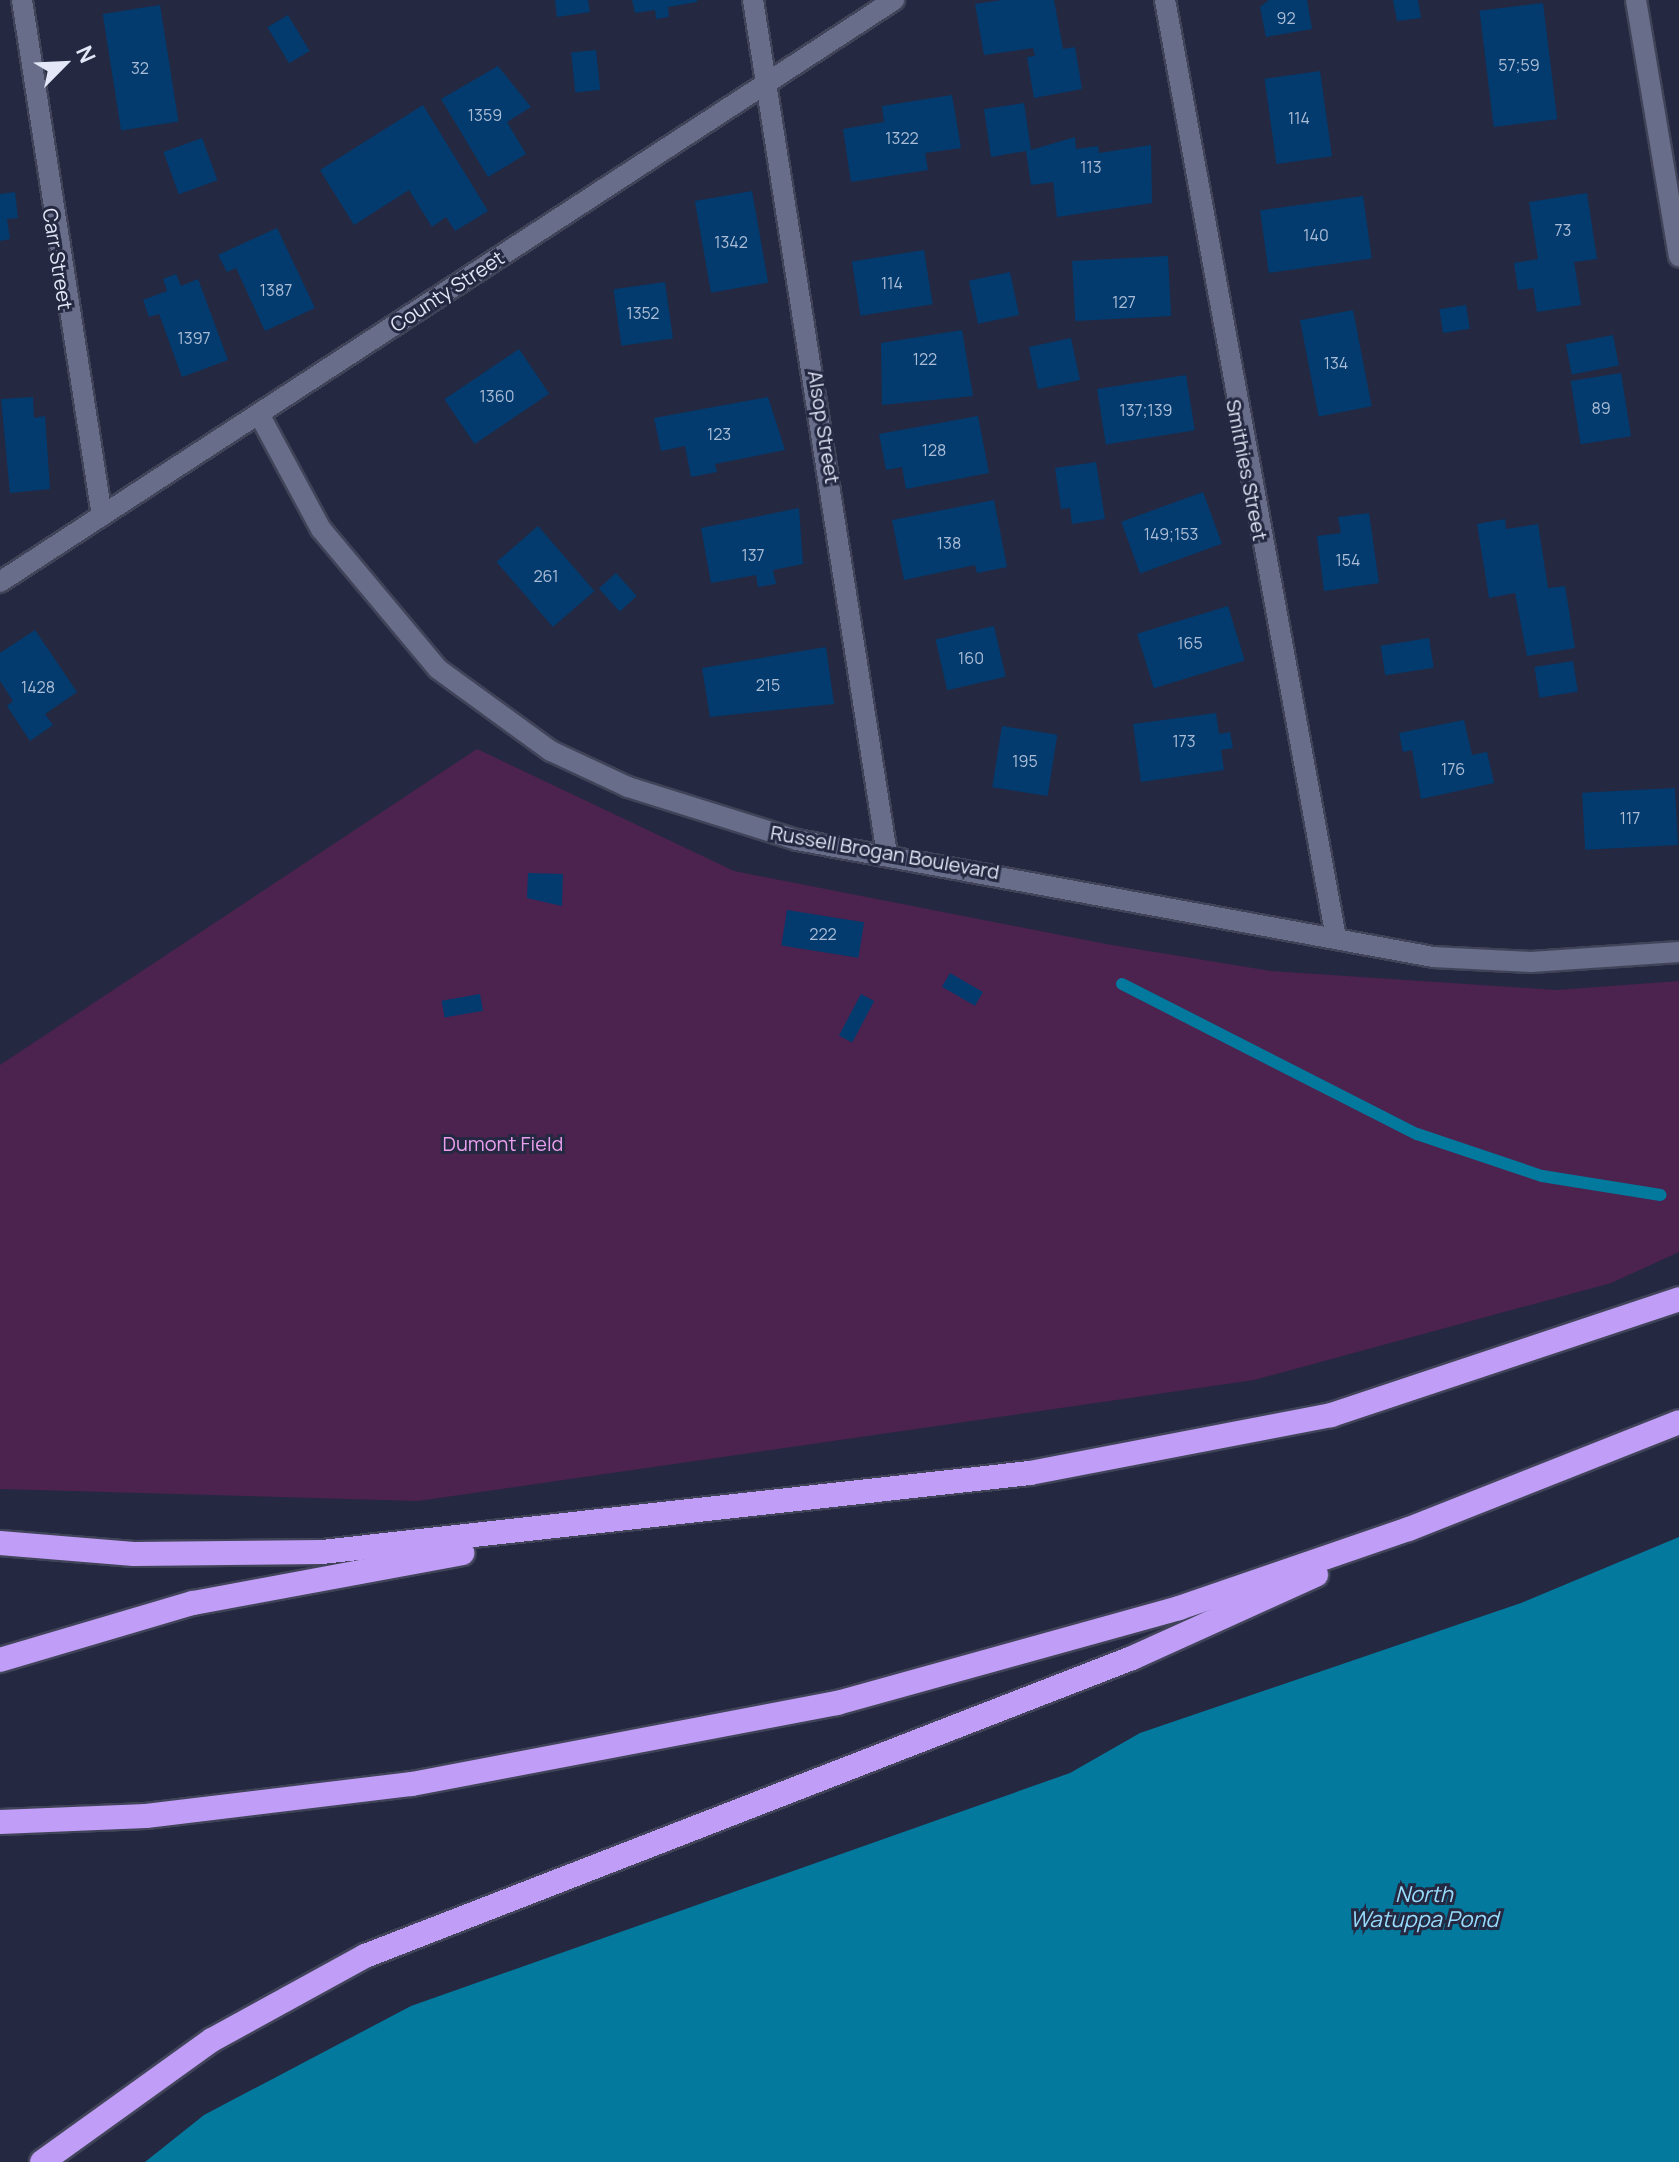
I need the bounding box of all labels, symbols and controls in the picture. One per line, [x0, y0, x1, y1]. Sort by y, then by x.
house number: 92 [1276, 8, 1296, 28]
north arrow [24, 24, 104, 104]
text: N [69, 41, 103, 68]
house number: 57;59 [1498, 55, 1540, 75]
house number: 32 [131, 58, 149, 78]
house number: 1359 [468, 105, 502, 125]
house number: 114 [1288, 108, 1310, 128]
house number: 1322 [885, 128, 919, 148]
house number: 113 [1080, 157, 1102, 177]
street label: Carr Street [38, 206, 78, 312]
house number: 73 [1555, 220, 1571, 240]
house number: 140 [1303, 225, 1329, 245]
house number: 1342 [714, 232, 748, 252]
street label: County Street [386, 245, 508, 337]
house number: 114 [881, 273, 903, 293]
house number: 1387 [260, 280, 292, 300]
house number: 127 [1112, 292, 1136, 312]
house number: 1352 [627, 303, 659, 323]
house number: 1397 [178, 328, 210, 348]
house number: 122 [913, 349, 937, 369]
house number: 134 [1324, 353, 1348, 373]
street label: Alsop Street [803, 369, 845, 485]
house number: 1360 [480, 386, 514, 406]
street label: Smithies Street [1222, 397, 1272, 543]
house number: 89 [1591, 398, 1611, 418]
house number: 137;139 [1119, 400, 1173, 420]
house number: 123 [707, 424, 731, 444]
house number: 128 [922, 440, 946, 460]
house number: 149;153 [1144, 524, 1198, 544]
house number: 138 [937, 533, 961, 553]
house number: 137 [741, 545, 765, 565]
house number: 154 [1336, 550, 1360, 570]
house number: 261 [533, 566, 559, 586]
house number: 165 [1177, 633, 1203, 653]
house number: 160 [958, 648, 984, 668]
house number: 215 [756, 675, 780, 695]
house number: 1428 [21, 677, 55, 697]
house number: 173 [1172, 731, 1196, 751]
house number: 195 [1012, 751, 1038, 771]
house number: 176 [1441, 759, 1465, 779]
house number: 117 [1620, 808, 1640, 828]
street label: Russell Brogan Boulevard [769, 820, 1001, 884]
house number: 222 [809, 924, 837, 944]
park label: Dumont Field [443, 1131, 563, 1155]
water label: North Watuppa Pond [1350, 1881, 1498, 1932]

